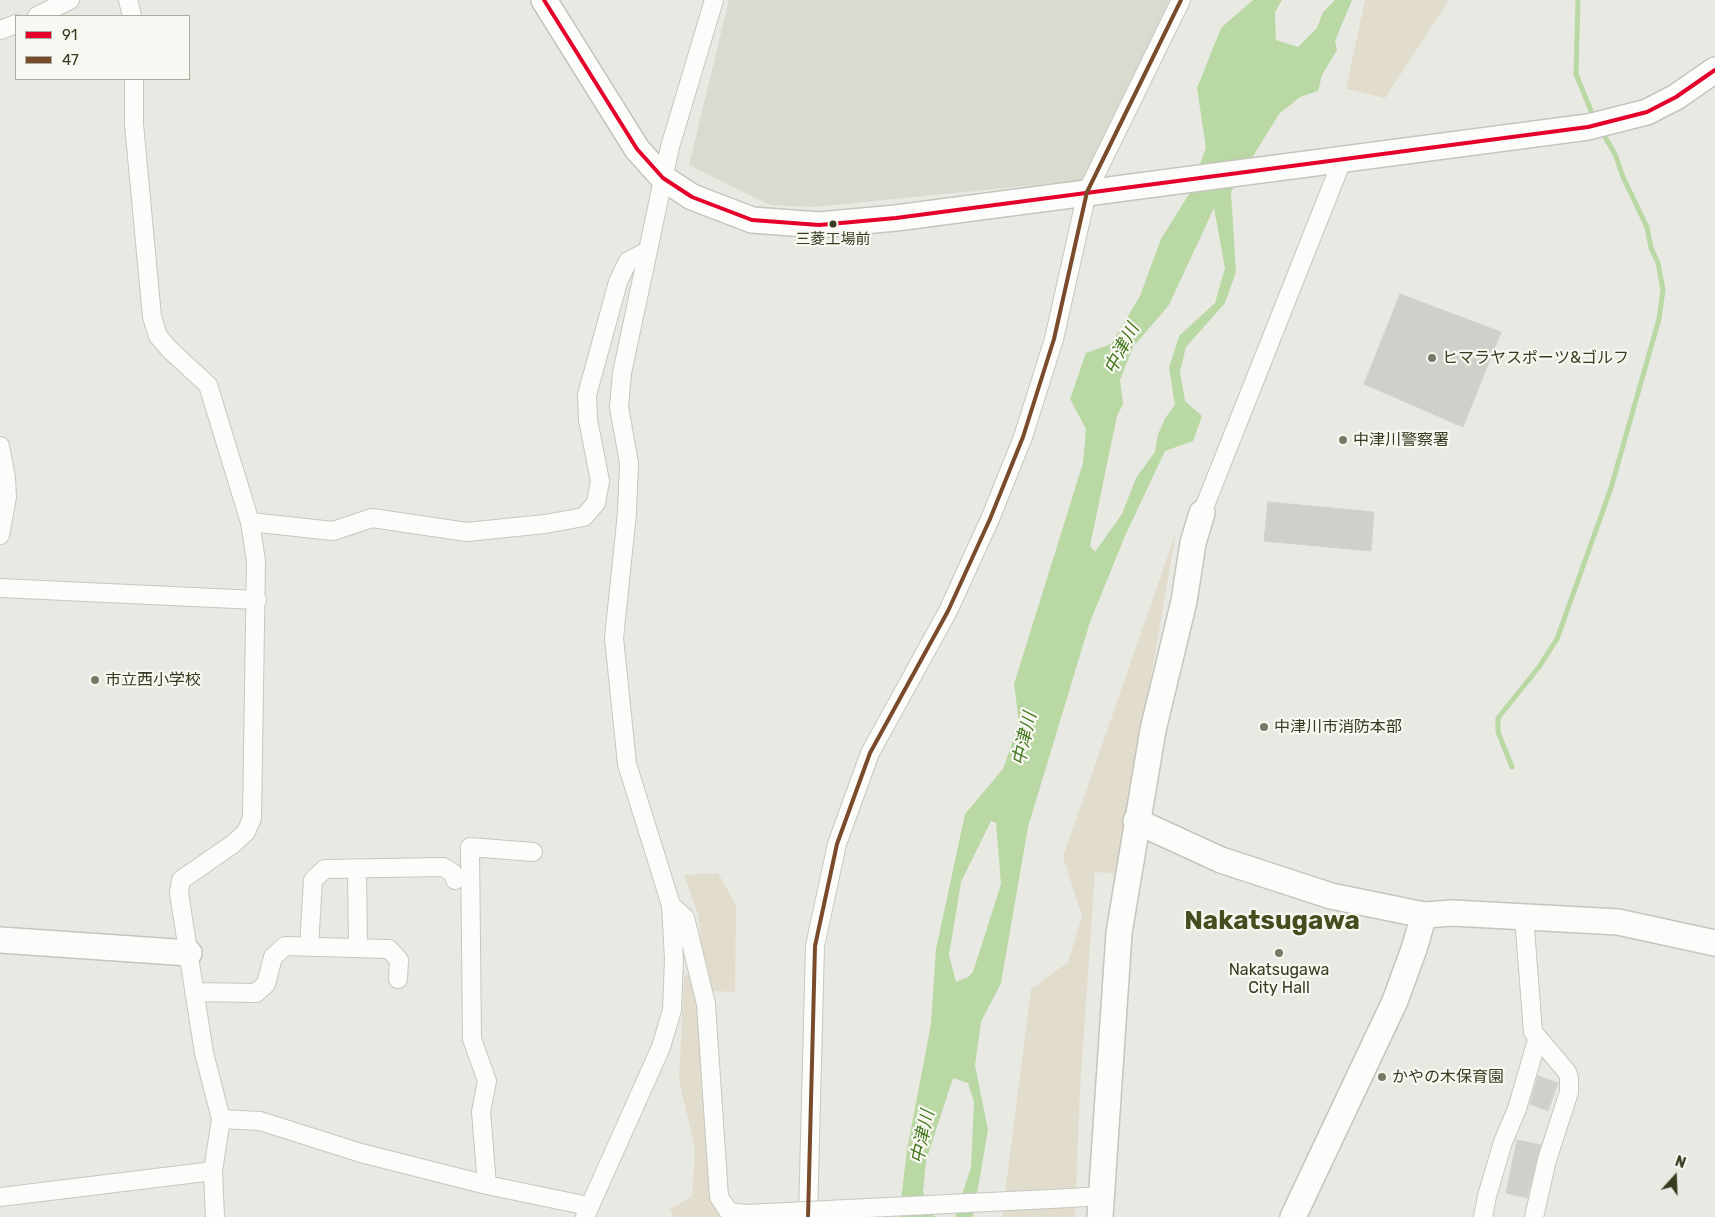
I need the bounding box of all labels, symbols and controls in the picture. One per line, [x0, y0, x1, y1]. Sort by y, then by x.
legend [15, 15, 190, 80]
text: 91 [62, 26, 77, 44]
text: 47 [62, 51, 79, 69]
marker: 三菱工場前 [828, 219, 838, 229]
place label: 三菱工場前 [796, 231, 870, 249]
water label: 中津川 [1100, 320, 1144, 378]
place label: ヒマラヤスポーツ&ゴルフ [1442, 348, 1629, 368]
marker: ヒマラヤスポーツ&ゴルフ [1426, 352, 1438, 364]
place label: 中津川警察署 [1353, 430, 1449, 450]
marker: 中津川警察署 [1337, 434, 1349, 446]
place label: 市立西小学校 [105, 670, 201, 690]
marker: 市立西小学校 [89, 674, 101, 686]
water label: 中津川 [1008, 710, 1042, 768]
place label: 中津川市消防本部 [1274, 717, 1402, 737]
marker: 中津川市消防本部 [1258, 721, 1270, 733]
district label: Nakatsugawa [1184, 905, 1360, 937]
marker: Nakatsugawa City Hall [1273, 947, 1285, 959]
place label: Nakatsugawa City Hall [1229, 960, 1329, 998]
place label: かやの木保育園 [1392, 1067, 1504, 1087]
marker: かやの木保育園 [1376, 1071, 1388, 1083]
water label: 中津川 [907, 1108, 939, 1166]
north arrow [1650, 1152, 1700, 1202]
text: N [1673, 1153, 1688, 1172]

